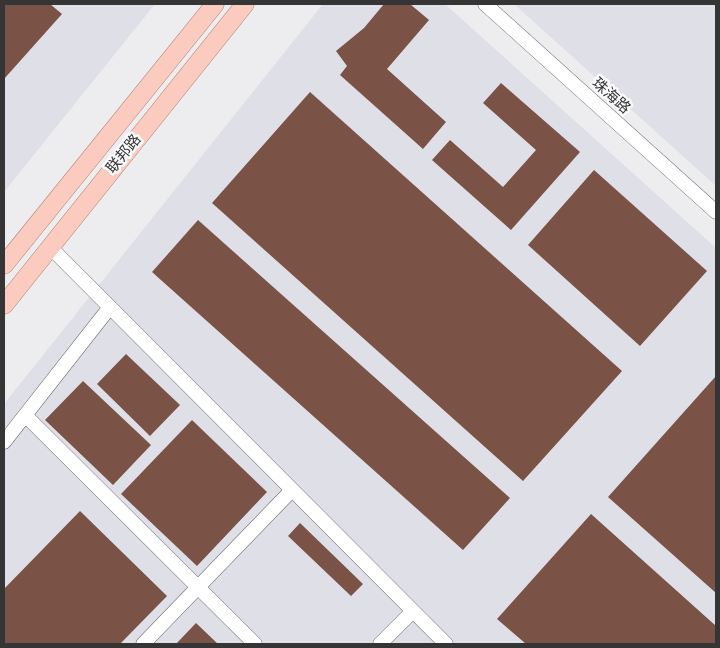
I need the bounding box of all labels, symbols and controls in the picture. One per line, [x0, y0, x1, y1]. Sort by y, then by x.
street label: 珠海路 [588, 74, 634, 118]
street label: 联邦路 [103, 131, 145, 177]

